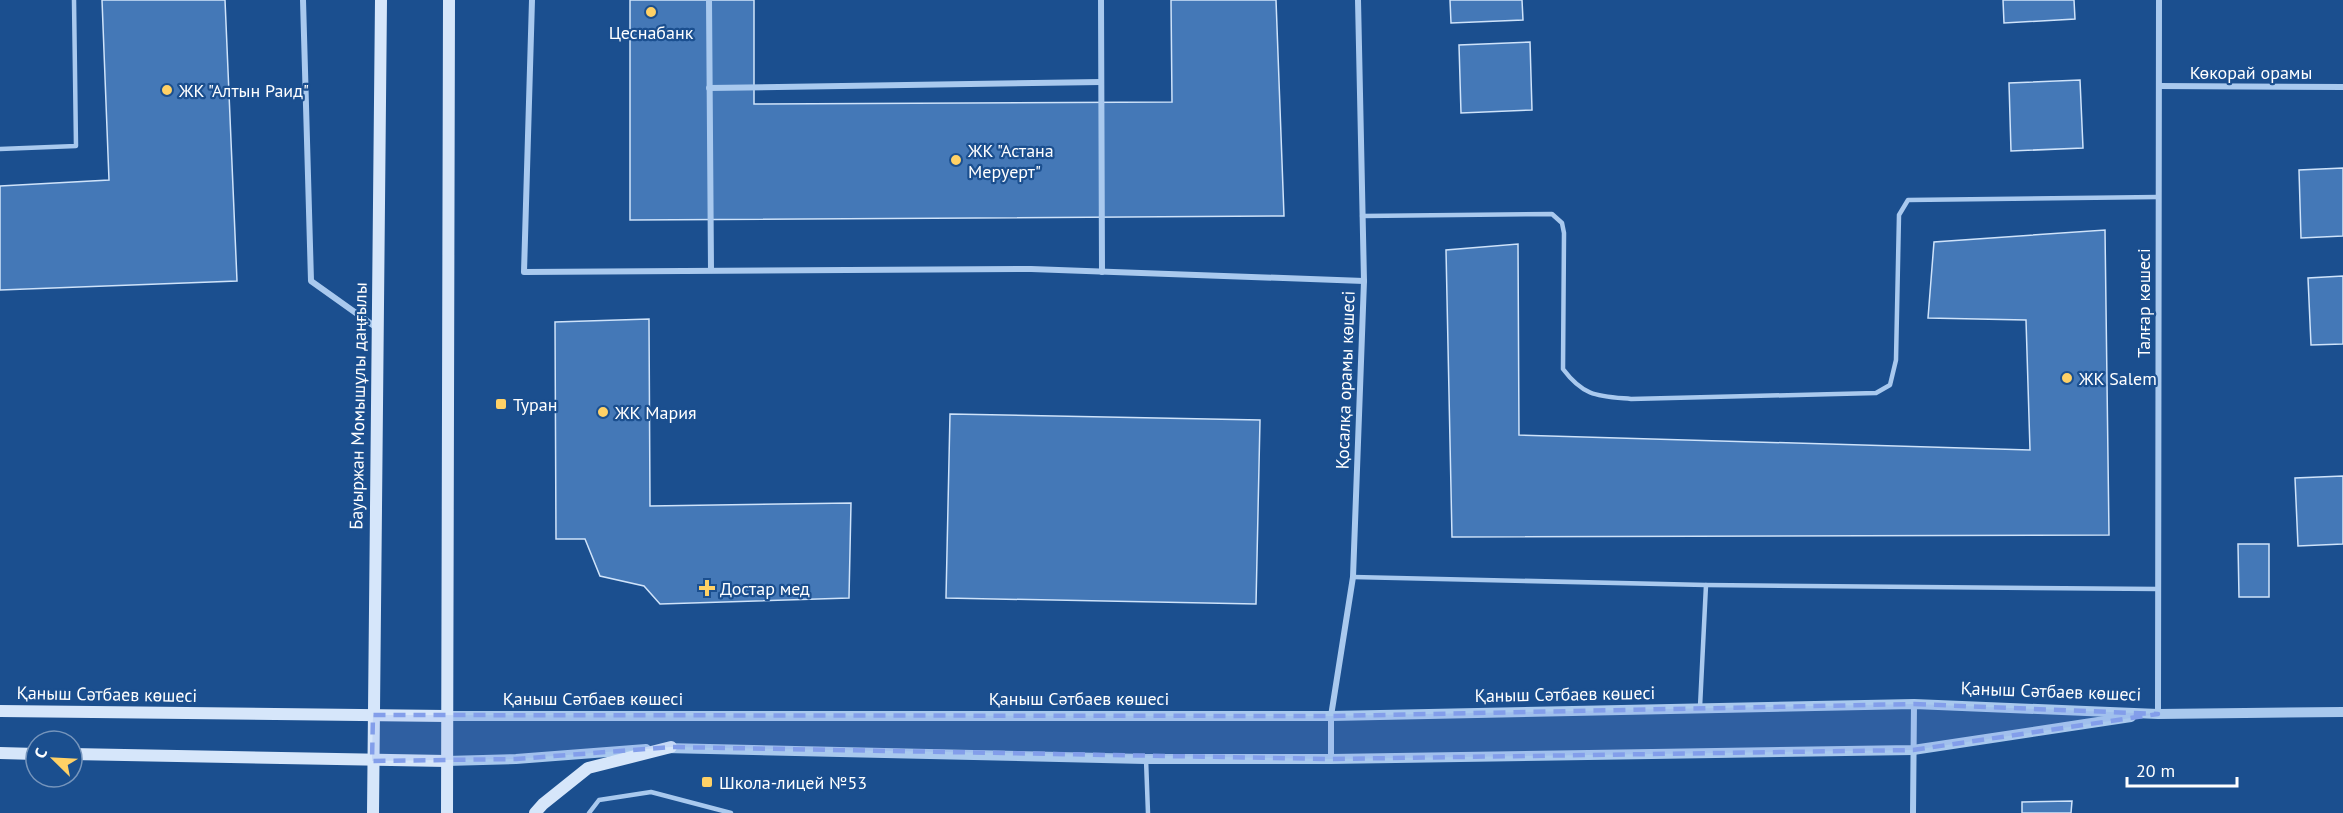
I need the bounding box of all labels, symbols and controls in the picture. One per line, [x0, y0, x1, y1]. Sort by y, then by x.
marker: Цеснабанк [644, 5, 658, 19]
place label: Цеснабанк [609, 21, 694, 44]
street label: Көкорай орамы [2190, 61, 2312, 84]
place label: ЖК "Алтын Раид" [178, 79, 309, 102]
marker: ЖК "Алтын Раид" [160, 83, 174, 97]
place label: ЖК "Астана Меруерт" [967, 139, 1054, 183]
marker: ЖК "Астана Меруерт" [949, 153, 963, 167]
street label: Талғар көшесі [2132, 248, 2155, 358]
street label: Бауыржан Момышұлы даңғылы [344, 282, 372, 530]
street label: Қосалқа орамы көшесі [1330, 290, 1360, 470]
place label: ЖК Salem [2078, 367, 2157, 390]
marker: ЖК Salem [2060, 371, 2074, 385]
place label: Туран [513, 393, 557, 416]
marker: Туран [494, 397, 508, 411]
place label: ЖК Мария [614, 401, 697, 424]
marker: ЖК Мария [596, 405, 610, 419]
place label: Достар мед [720, 577, 810, 600]
marker: Достар мед [698, 579, 716, 597]
street label: Қаныш Сәтбаев көшесі [1960, 676, 2142, 706]
street label: Қаныш Сәтбаев көшесі [16, 681, 198, 707]
street label: Қаныш Сәтбаев көшесі [1474, 681, 1656, 707]
street label: Қаныш Сәтбаев көшесі [503, 687, 683, 710]
street label: Қаныш Сәтбаев көшесі [989, 687, 1169, 710]
north arrow [24, 729, 84, 789]
text: С [29, 745, 51, 761]
scale bar [2127, 750, 2236, 788]
text: 20 m [2136, 759, 2175, 782]
place label: Школа-лицей №53 [719, 771, 867, 794]
marker: Школа-лицей №53 [700, 775, 714, 789]

